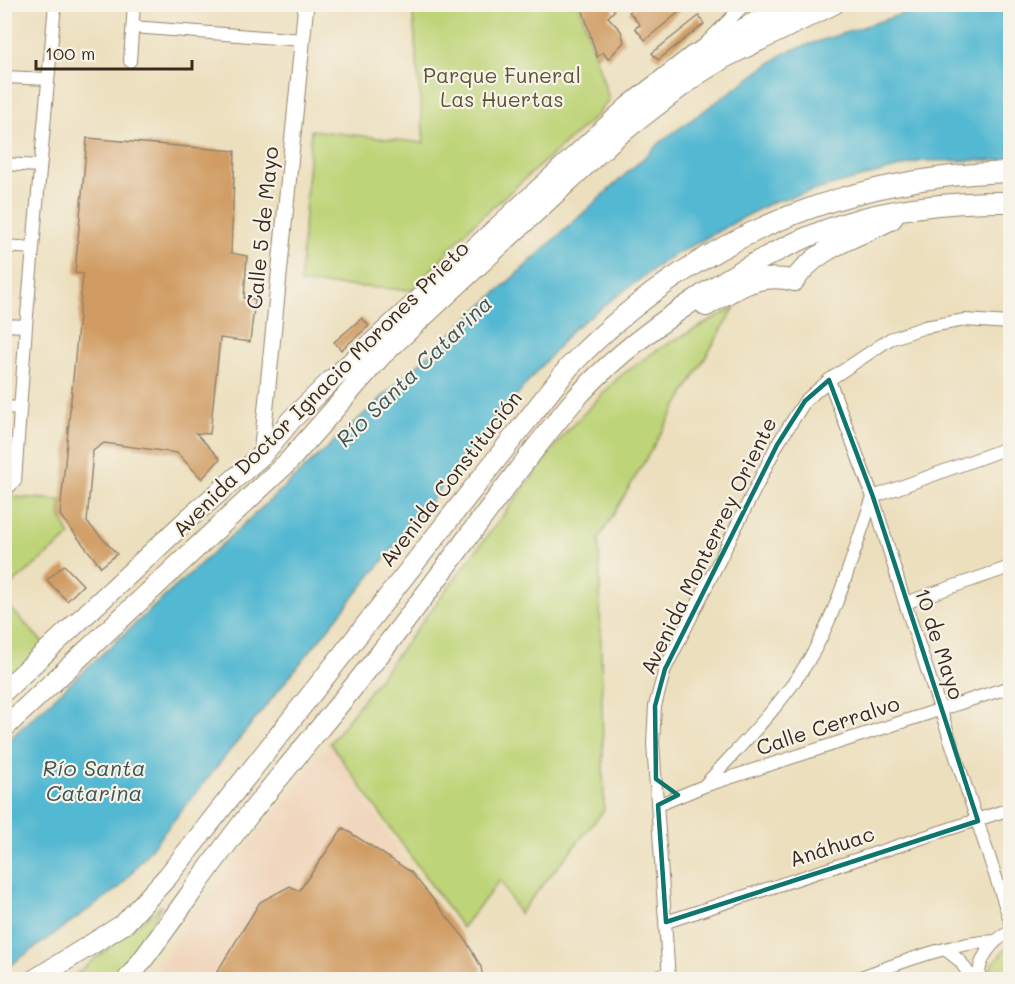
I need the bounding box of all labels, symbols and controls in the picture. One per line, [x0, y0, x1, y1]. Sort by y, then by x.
scale bar [36, 33, 192, 71]
text: 100 m [45, 41, 95, 65]
park label: Parque Funeral Las Huertas [423, 61, 581, 112]
street label: Calle 5 de Mayo [240, 145, 283, 311]
street label: Avenida Doctor Ignacio Morones Prieto [166, 234, 474, 542]
water label: Río Santa Catarina [329, 289, 498, 453]
street label: Avenida Constitución [373, 385, 527, 572]
street label: Avenida Monterrey Oriente [633, 412, 782, 678]
street label: 10 de Mayo [910, 585, 971, 703]
street label: Calle Cerralvo [752, 689, 903, 760]
water label: Río Santa Catarina [43, 753, 145, 807]
street label: Anáhuac [786, 819, 878, 872]

